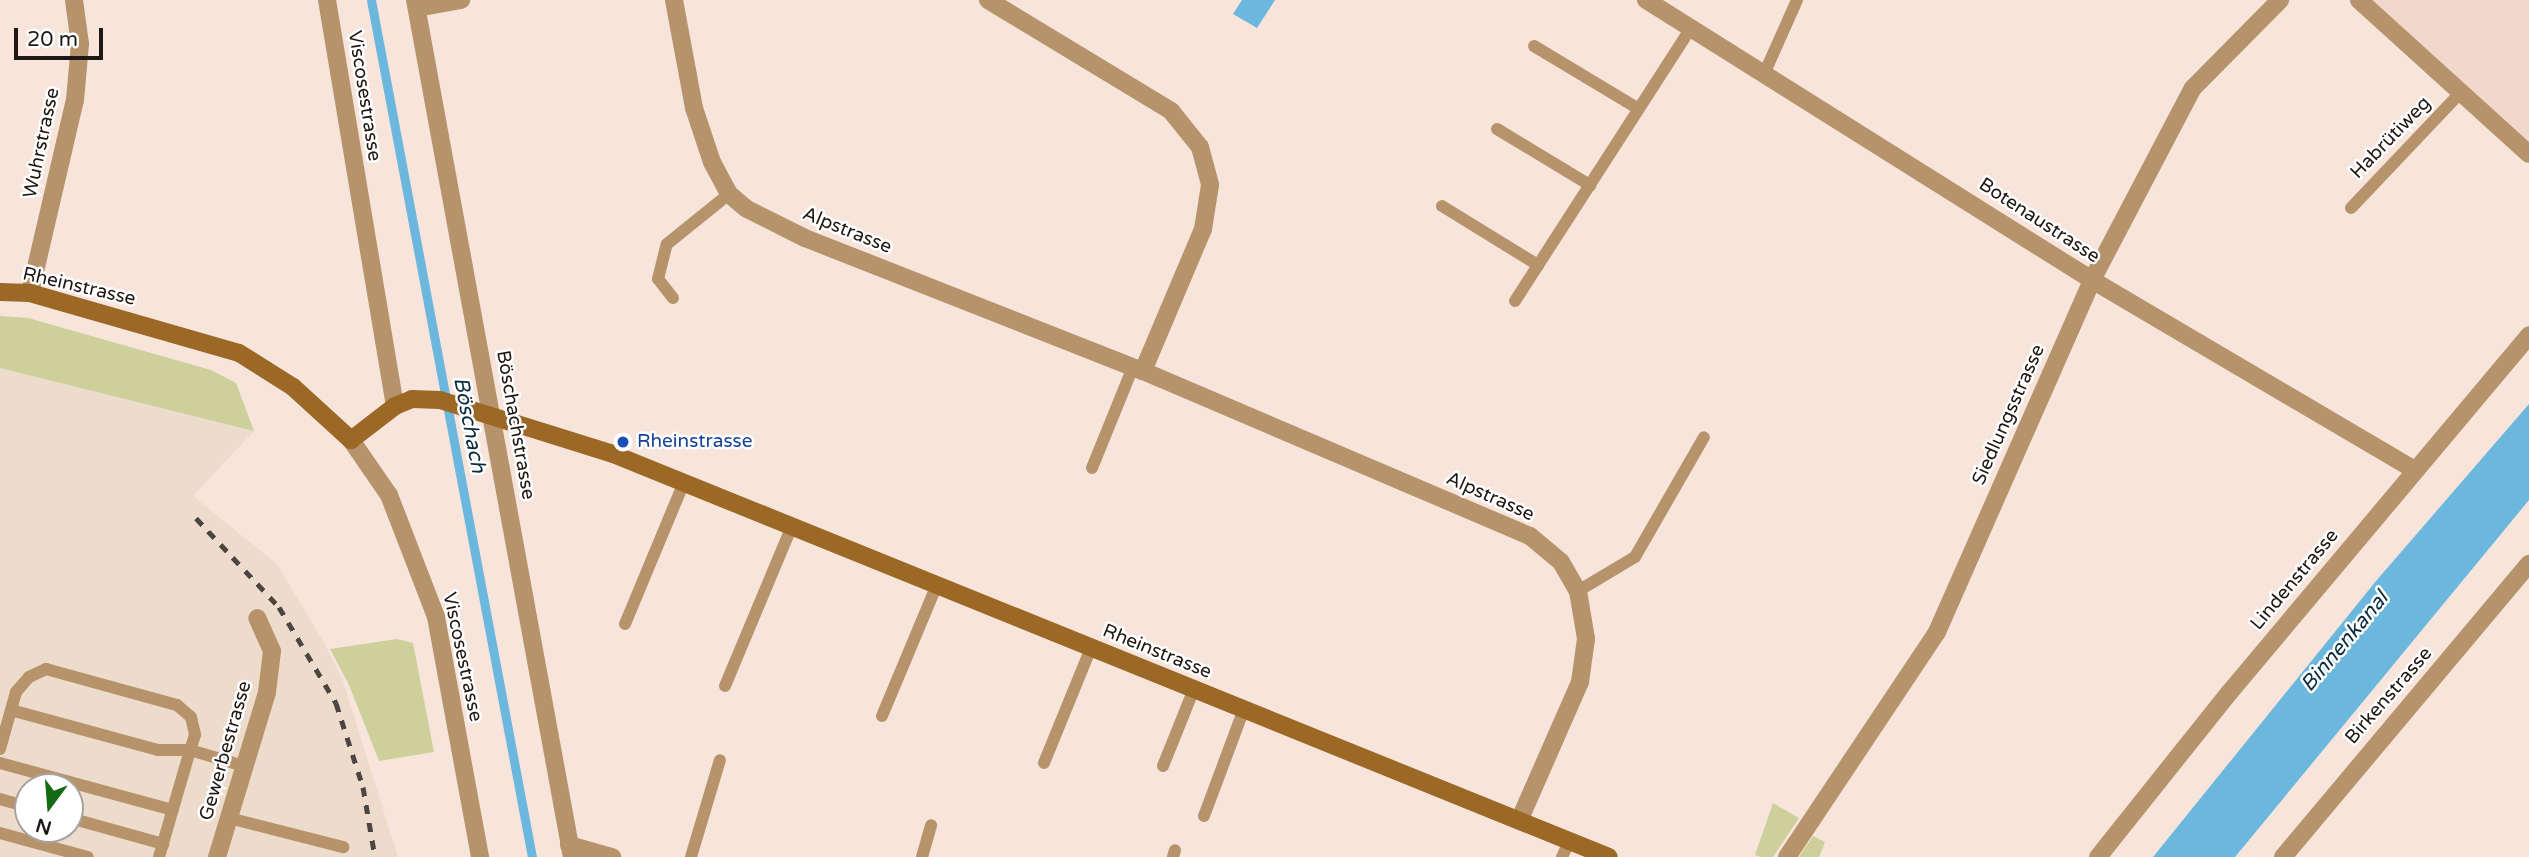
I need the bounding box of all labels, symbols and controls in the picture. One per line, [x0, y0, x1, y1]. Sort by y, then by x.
scale bar [18, 14, 107, 58]
text: 20 m [27, 27, 78, 52]
street label: Viscosestrasse [342, 29, 386, 163]
street label: Wuhrstrasse [19, 86, 65, 200]
street label: Habrütiweg [2346, 92, 2436, 184]
street label: Botenaustrasse [1974, 173, 2104, 269]
street label: Alpstrasse [799, 203, 895, 259]
street label: Rheinstrasse [20, 263, 138, 311]
street label: Siedlungsstrasse [1968, 341, 2050, 489]
street label: Böschachstrasse [491, 349, 539, 501]
water label: Böschach [447, 375, 491, 475]
place label: Rheinstrasse [637, 431, 752, 453]
marker: Rheinstrasse [615, 434, 631, 450]
street label: Alpstrasse [1442, 467, 1538, 527]
street label: Lindenstrasse [2246, 525, 2344, 635]
water label: Binnenkanal [2296, 587, 2394, 697]
street label: Viscosestrasse [437, 590, 487, 724]
street label: Rheinstrasse [1099, 620, 1215, 684]
street label: Birkenstrasse [2341, 643, 2437, 749]
street label: Gewerbestrasse [195, 679, 257, 823]
north arrow [14, 773, 84, 843]
text: N [33, 814, 54, 839]

